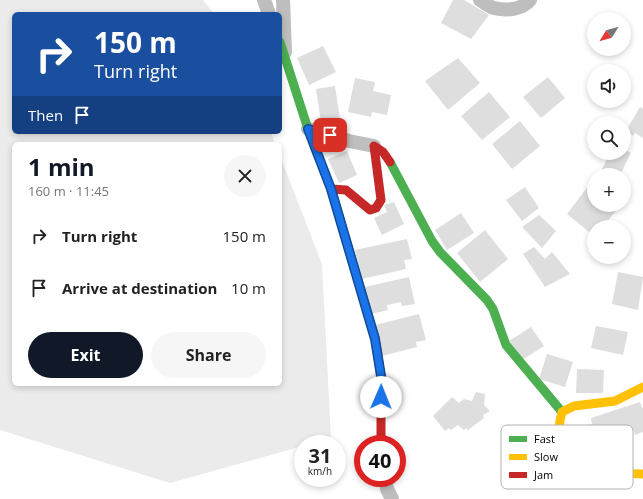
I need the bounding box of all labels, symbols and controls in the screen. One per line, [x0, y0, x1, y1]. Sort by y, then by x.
north arrow [587, 12, 631, 56]
map controls [587, 12, 631, 264]
text: 150 m [94, 23, 177, 61]
icon: right [28, 28, 80, 80]
text: Turn right [94, 59, 177, 83]
button: sound [587, 64, 631, 108]
icon: arrive [71, 104, 93, 126]
text: Then [28, 105, 63, 125]
button: search [587, 116, 631, 160]
pin [313, 118, 347, 152]
icon: arrive [319, 124, 341, 146]
text: 1 min [28, 150, 95, 183]
button: close [224, 155, 266, 197]
button: + [587, 168, 631, 212]
text: 160 m · 11:45 [28, 182, 109, 200]
button: − [587, 220, 631, 264]
icon: right [28, 225, 50, 247]
text: Turn right [62, 226, 137, 246]
text: 150 m [222, 226, 266, 246]
icon: arrive [28, 277, 50, 299]
text: Arrive at destination [62, 278, 217, 298]
text: 10 m [231, 278, 266, 298]
button: Exit [28, 332, 143, 378]
button: Share [151, 332, 266, 378]
position arrow [360, 376, 402, 418]
legend [501, 425, 633, 489]
text: Fast [534, 431, 555, 446]
speed limit sign: 40 [354, 435, 406, 487]
text: 31 [309, 442, 331, 469]
text: Slow [534, 449, 558, 464]
text: km/h [308, 464, 332, 478]
text: Jam [533, 467, 553, 482]

